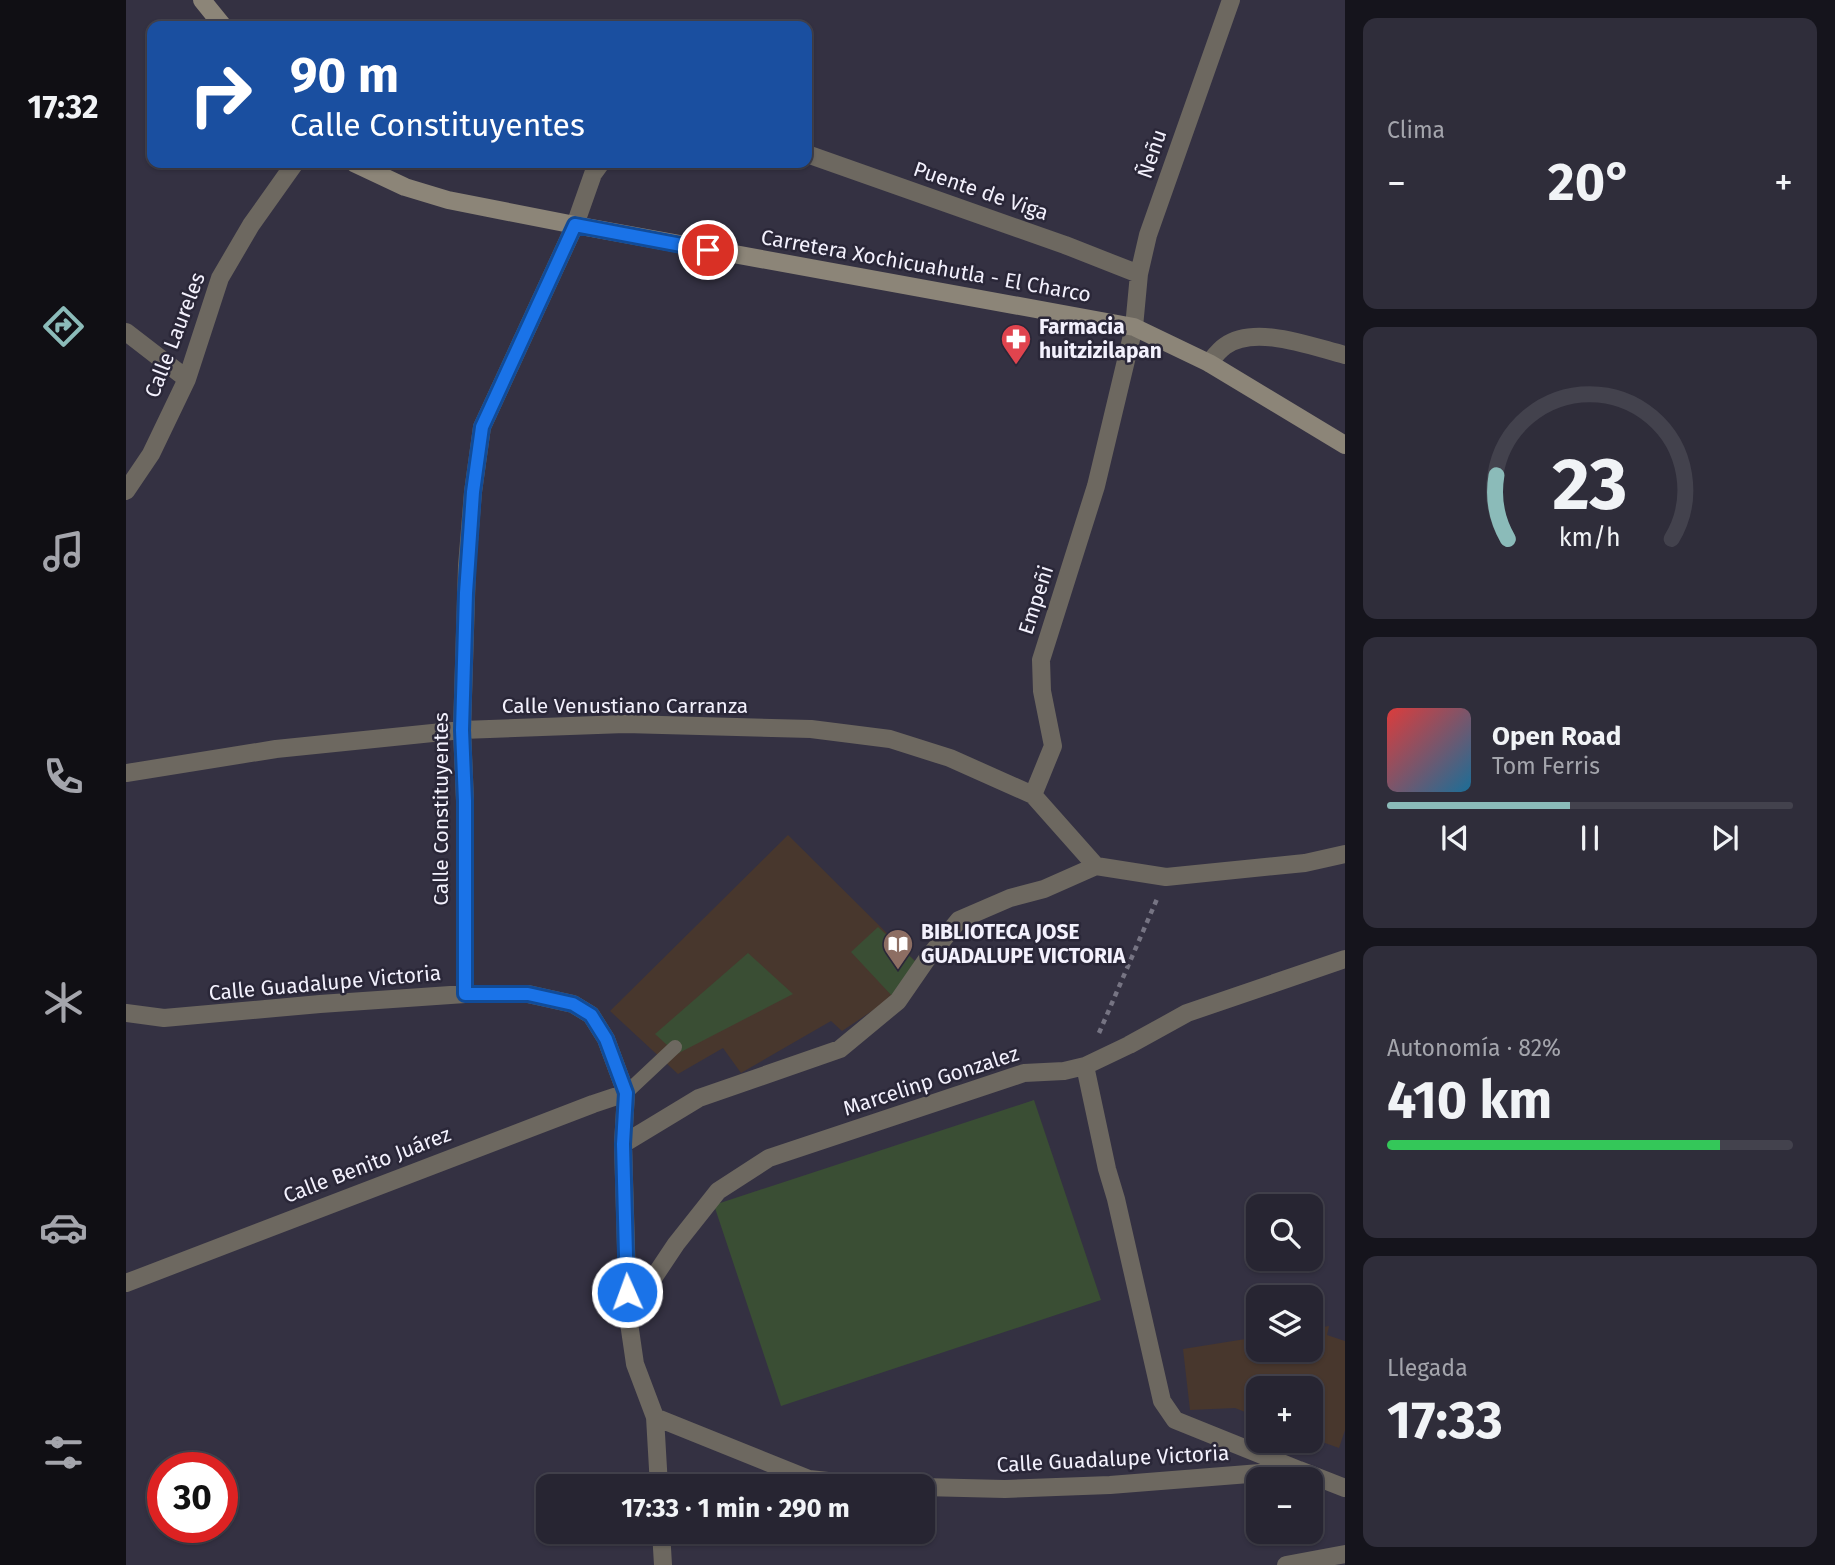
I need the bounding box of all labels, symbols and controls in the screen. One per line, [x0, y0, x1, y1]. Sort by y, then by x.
text: 90 m [290, 46, 399, 105]
icon: right [175, 49, 266, 140]
text: 17:32 [28, 88, 98, 126]
text: Calle Constituyentes [290, 106, 585, 144]
text: Clima [1387, 116, 1445, 144]
street label: Ñeñu [1132, 126, 1172, 182]
text: 20° [1548, 151, 1632, 214]
street label: Puente de Viga [910, 156, 1052, 226]
text: − [1387, 160, 1406, 206]
text: + [1774, 160, 1793, 206]
pin [678, 220, 738, 280]
street label: Carretera Xochicuahutla - El Charco [759, 224, 1093, 308]
icon: arrive [689, 231, 727, 269]
street label: Calle Laureles [139, 269, 211, 401]
icon: directions [39, 302, 88, 351]
place label: Farmacia huitzizilapan [1039, 314, 1162, 364]
pharmacy icon: Farmacia huitzizilapan [999, 322, 1033, 366]
text: 23 [1552, 442, 1628, 529]
text: km/h [1559, 523, 1621, 553]
icon: music [39, 527, 88, 576]
street label: Empeñi [1013, 562, 1059, 638]
street label: Calle Venustiano Carranza [502, 693, 748, 719]
street label: Calle Constituyentes [428, 712, 454, 906]
text: Open Road [1492, 721, 1621, 752]
icon: phone [39, 752, 88, 801]
text: Tom Ferris [1492, 752, 1600, 780]
icon: previous [1436, 819, 1474, 857]
icon: pause [1571, 819, 1609, 857]
icon: next [1706, 819, 1744, 857]
place label: BIBLIOTECA JOSE GUADALUPE VICTORIA [921, 919, 1126, 969]
library icon: BIBLIOTECA JOSE GUADALUPE VICTORIA [881, 927, 915, 971]
street label: Calle Guadalupe Victoria [208, 960, 442, 1006]
icon: climate [39, 978, 88, 1027]
text: Autonomía · 82% [1387, 1034, 1561, 1062]
street label: Marcelinp Gonzalez [840, 1040, 1022, 1122]
text: 410 km [1387, 1069, 1552, 1132]
street label: Calle Benito Juárez [279, 1121, 455, 1209]
map controls [1246, 1194, 1323, 1544]
button: search [1246, 1194, 1323, 1271]
icon: car [39, 1203, 88, 1252]
position arrow [590, 1255, 664, 1329]
button: layers [1246, 1285, 1323, 1362]
text: Llegada [1387, 1354, 1468, 1382]
button: + [1246, 1376, 1323, 1453]
text: 17:33 [1387, 1389, 1503, 1452]
icon: filters [39, 1428, 88, 1477]
street label: Calle Guadalupe Victoria [996, 1440, 1230, 1478]
speed limit sign: 30 [147, 1452, 238, 1543]
button: − [1246, 1467, 1323, 1544]
text: 17:33 · 1 min · 290 m [621, 1493, 850, 1524]

